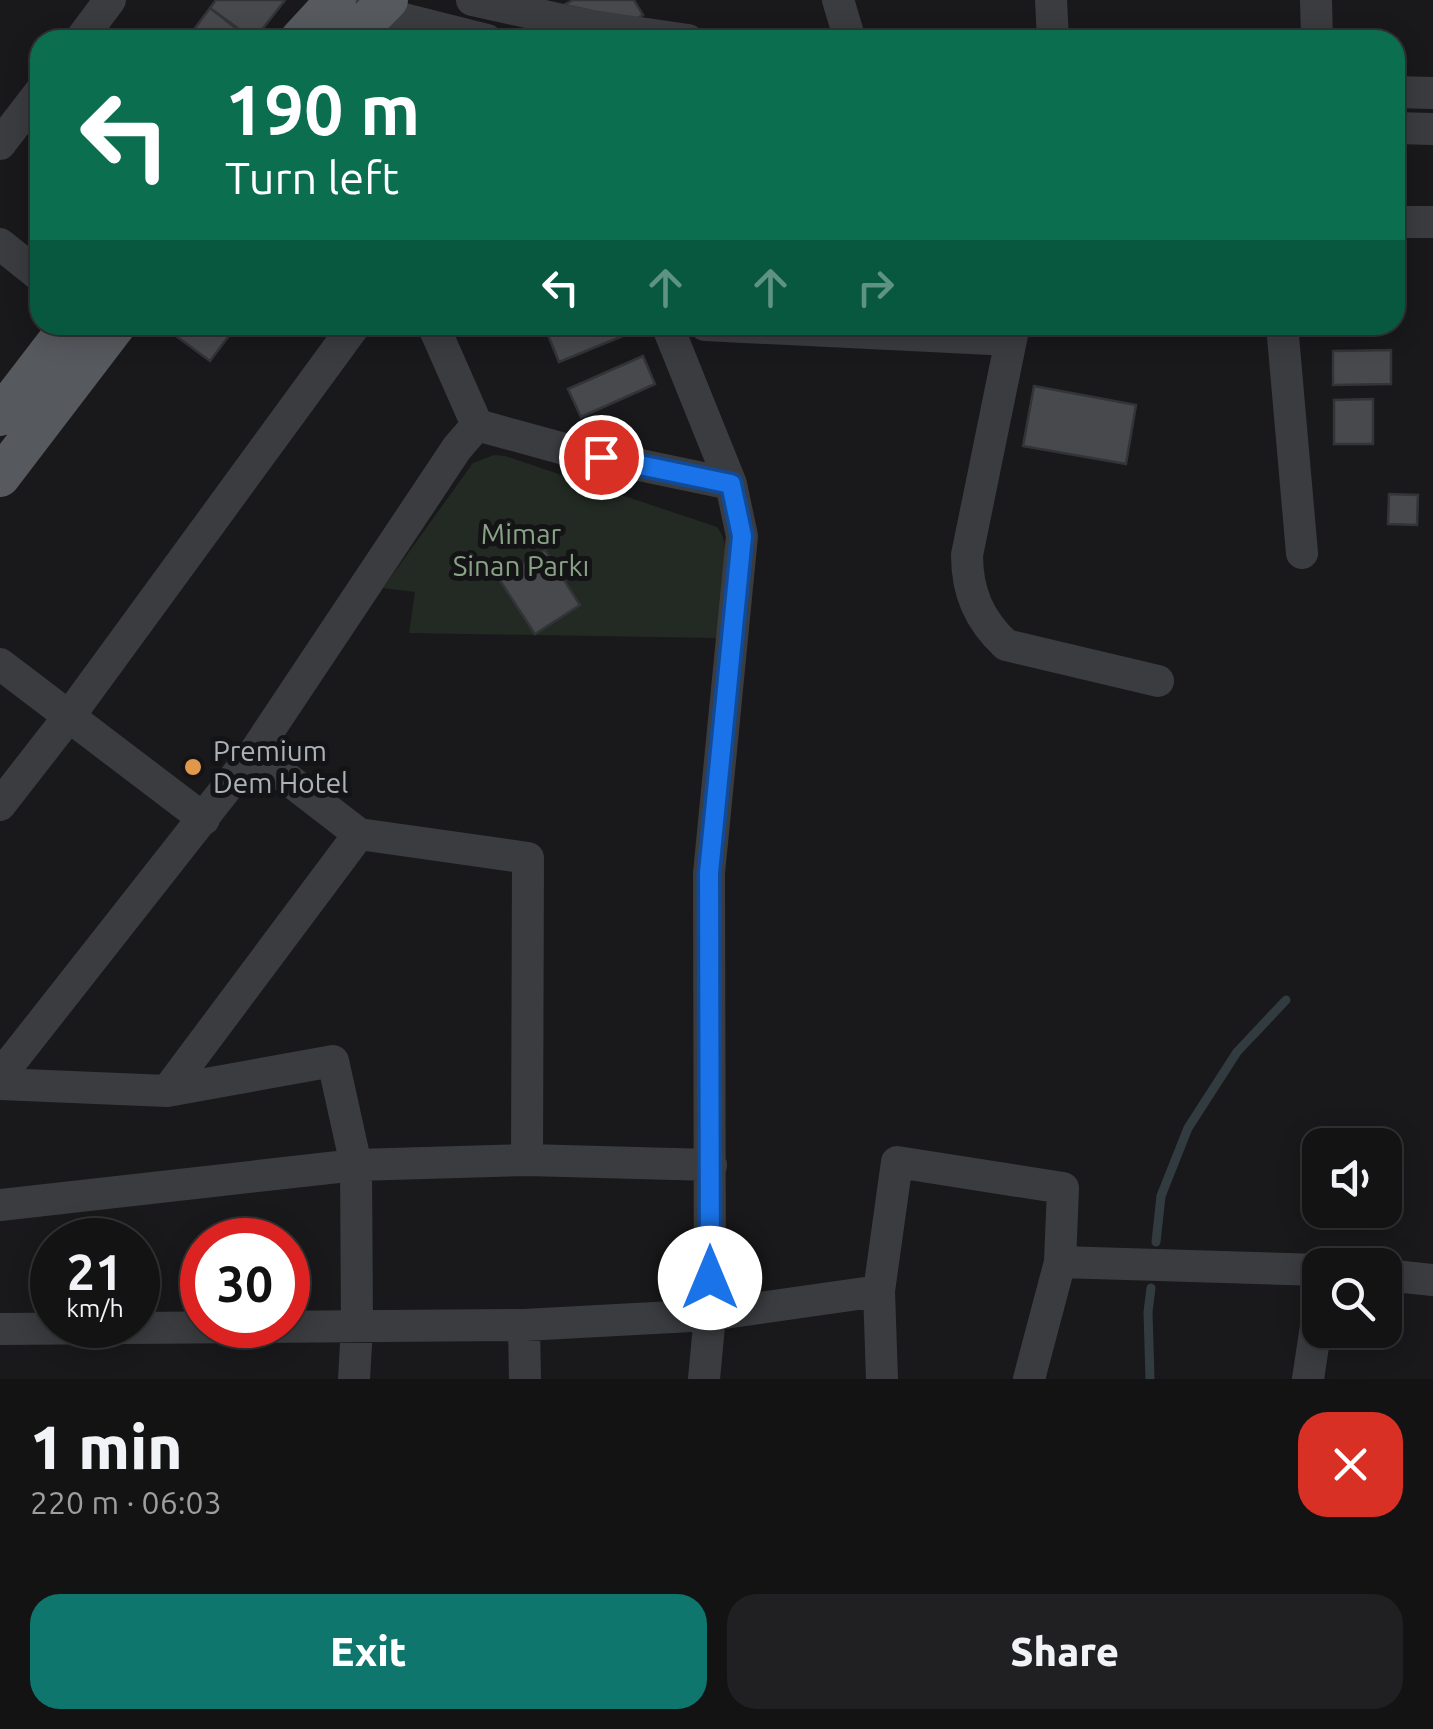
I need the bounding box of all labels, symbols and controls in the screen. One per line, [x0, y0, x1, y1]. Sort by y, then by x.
icon: left [60, 70, 190, 200]
text: 190 m [225, 70, 420, 148]
text: Turn left [225, 152, 399, 203]
icon: left [533, 260, 588, 315]
icon: ahead [638, 260, 693, 315]
icon: ahead [743, 260, 798, 315]
icon: right [848, 260, 903, 315]
pin [559, 415, 644, 500]
icon: arrive [574, 430, 629, 485]
park label: Mimar Sinan Parkı [453, 518, 589, 581]
place label: Premium Dem Hotel [213, 735, 348, 798]
marker: Premium Dem Hotel [182, 756, 204, 778]
map controls [1302, 1128, 1402, 1348]
button: sound [1302, 1128, 1402, 1228]
speed limit sign: 30 [180, 1218, 310, 1348]
position arrow [658, 1226, 762, 1330]
text: 21 [67, 1243, 123, 1299]
button: search [1302, 1248, 1402, 1348]
text: km/h [66, 1294, 124, 1322]
button: close [1298, 1412, 1403, 1517]
text: 1 min [30, 1413, 183, 1480]
text: 220 m · 06:03 [30, 1484, 222, 1520]
button: Exit [30, 1594, 707, 1709]
button: Share [727, 1594, 1403, 1709]

